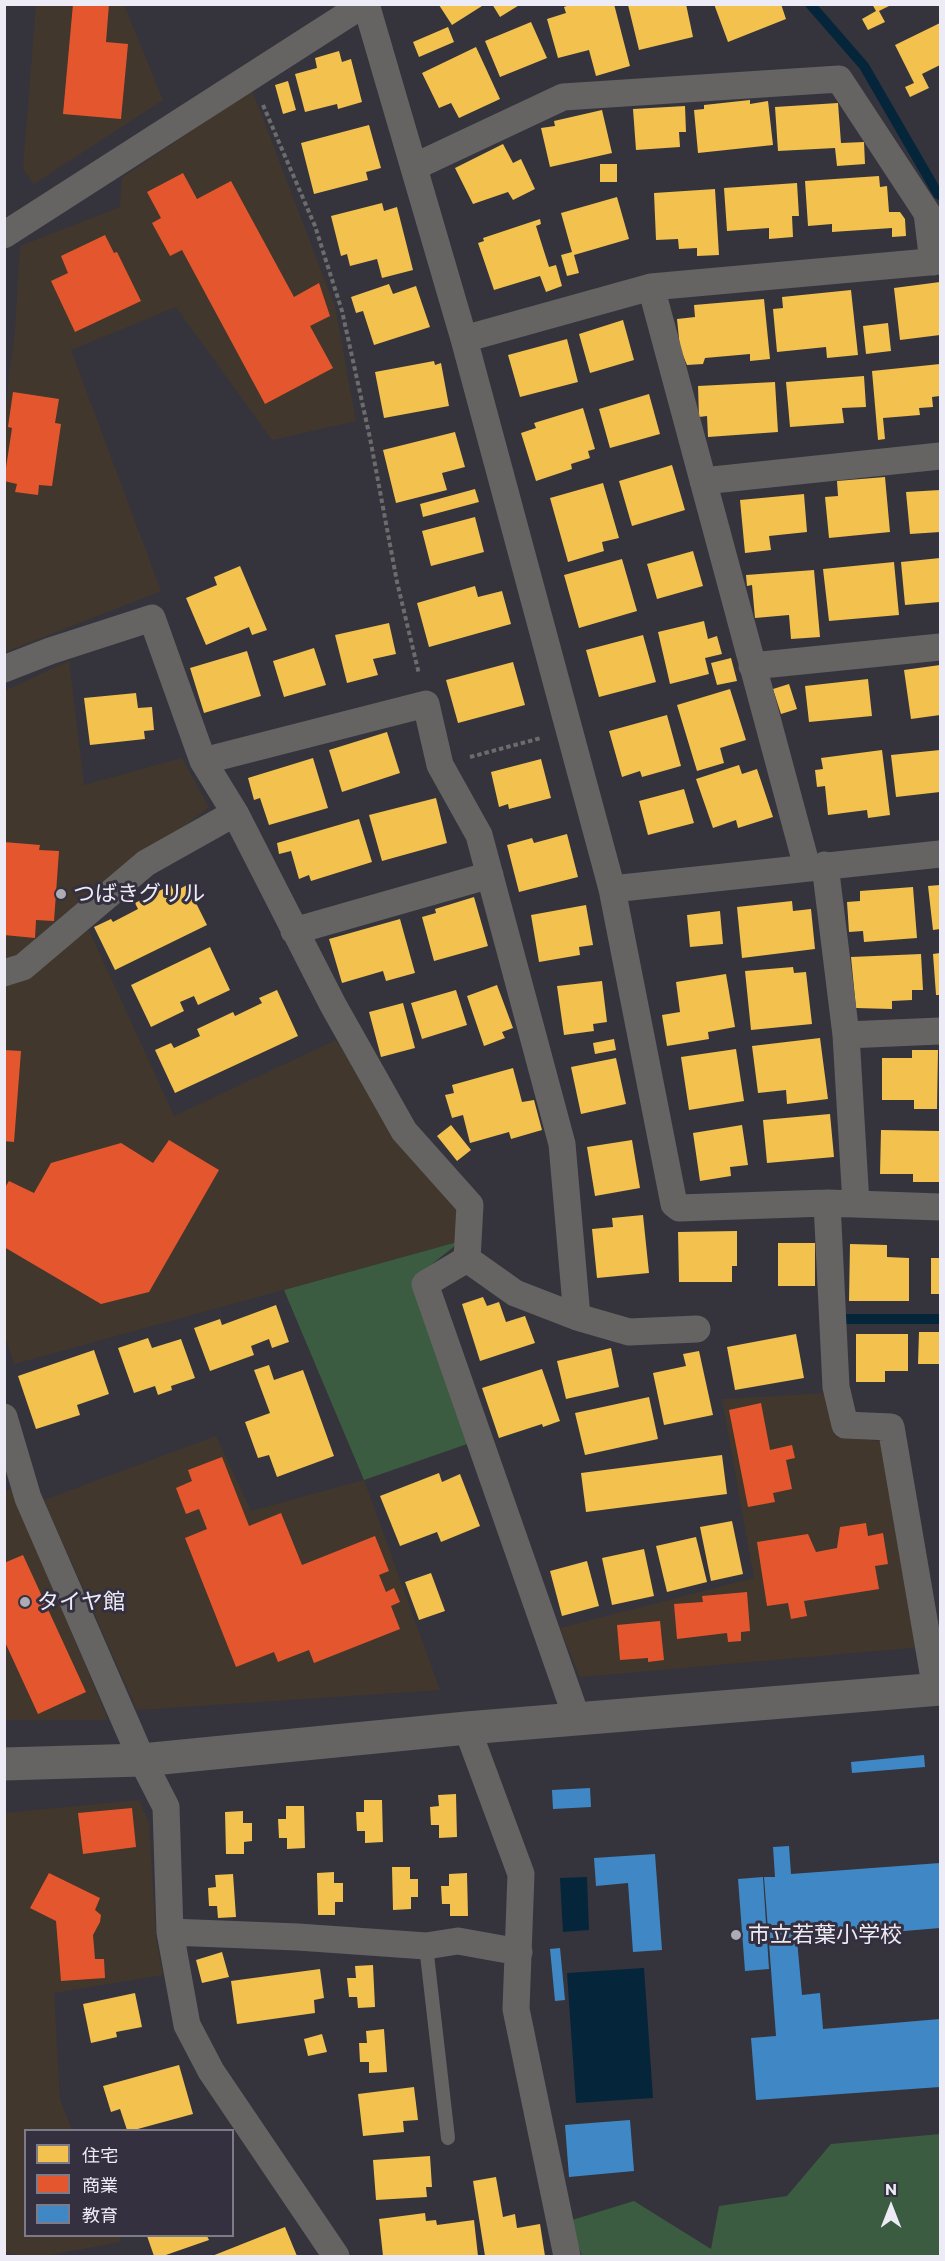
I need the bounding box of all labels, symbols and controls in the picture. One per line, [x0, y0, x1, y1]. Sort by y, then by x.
place label: つばきグリル [73, 881, 205, 907]
marker: つばきグリル [54, 887, 68, 901]
place label: タイヤ館 [37, 1589, 125, 1615]
marker: タイヤ館 [18, 1595, 32, 1609]
place label: 市立若葉小学校 [748, 1922, 902, 1948]
marker: 市立若葉小学校 [729, 1928, 743, 1942]
legend [24, 2129, 234, 2237]
text: 住宅 [82, 2144, 118, 2166]
text: 商業 [82, 2174, 118, 2196]
north arrow [861, 2177, 921, 2237]
text: N [885, 2179, 897, 2198]
text: 教育 [82, 2204, 118, 2226]

